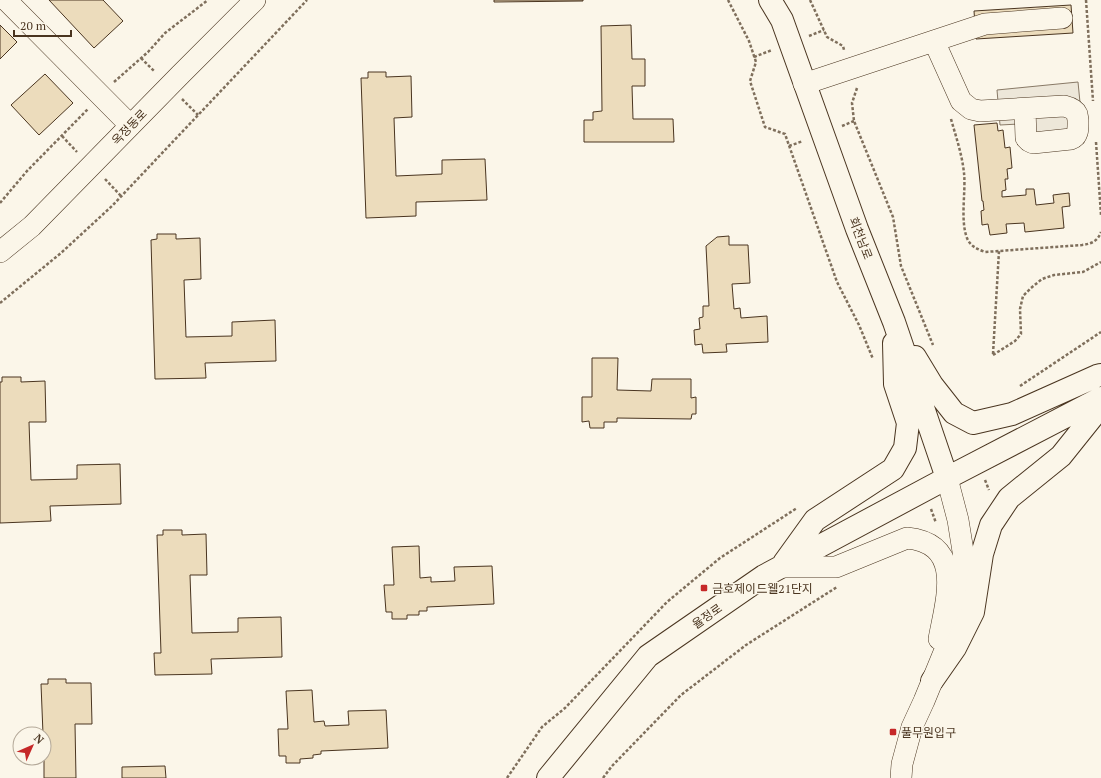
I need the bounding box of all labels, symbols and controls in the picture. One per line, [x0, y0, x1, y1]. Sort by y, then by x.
scale bar [14, 12, 71, 38]
text: 20 m [20, 18, 47, 33]
street label: 옥정동로 [108, 106, 150, 148]
street label: 회천남로 [846, 215, 876, 261]
place label: 금호제이드웰21단지 [712, 581, 813, 596]
marker: 금호제이드웰21단지 [699, 583, 709, 593]
street label: 율정로 [689, 600, 725, 632]
place label: 풀무원입구 [901, 725, 956, 740]
north arrow [12, 726, 52, 766]
marker: 풀무원입구 [888, 727, 898, 737]
text: N [31, 731, 47, 747]

